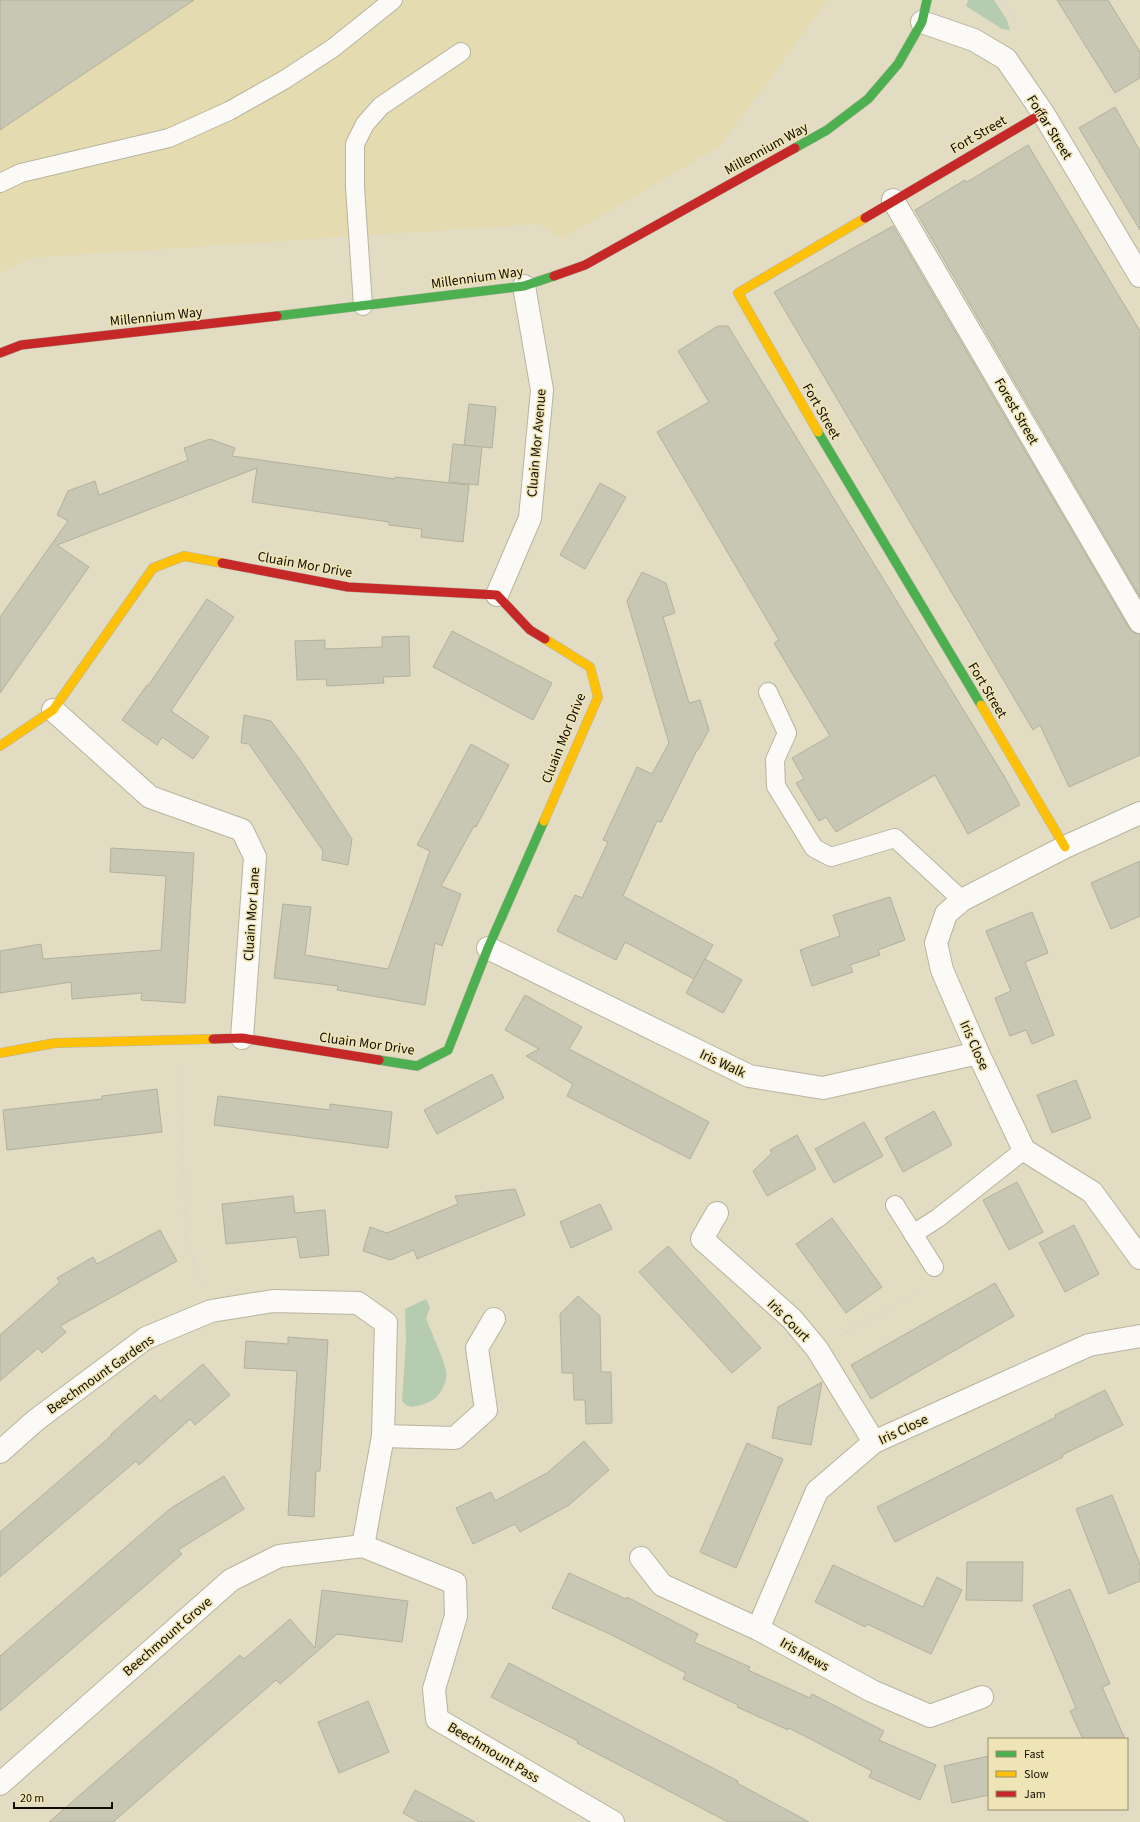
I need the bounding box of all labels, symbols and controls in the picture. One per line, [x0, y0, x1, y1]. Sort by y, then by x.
street label: Forfar Street [1021, 91, 1077, 164]
street label: Fort Street [947, 111, 1010, 159]
street label: Millennium Way [721, 117, 812, 180]
street label: Millennium Way [430, 262, 525, 294]
street label: Millennium Way [109, 302, 204, 332]
street label: Forest Street [989, 374, 1043, 449]
street label: Fort Street [797, 380, 845, 443]
street label: Cluain Mor Avenue [522, 388, 552, 498]
street label: Cluain Mor Drive [256, 547, 354, 583]
street label: Fort Street [963, 659, 1012, 722]
street label: Cluain Mor Drive [537, 690, 591, 787]
street label: Cluain Mor Lane [239, 866, 265, 962]
street label: Iris Close [954, 1017, 994, 1074]
street label: Cluain Mor Drive [318, 1027, 416, 1061]
street label: Iris Walk [696, 1044, 749, 1083]
street label: Iris Court [762, 1295, 814, 1347]
street label: Beechmount Gardens [43, 1330, 158, 1419]
street label: Iris Close [875, 1410, 932, 1450]
street label: Beechmount Grove [119, 1592, 217, 1681]
street label: Iris Mews [776, 1633, 833, 1677]
street label: Beechmount Pass [444, 1717, 543, 1788]
legend [988, 1738, 1128, 1810]
text: Fast [1024, 1746, 1044, 1763]
text: Slow [1024, 1766, 1049, 1783]
scale bar [14, 1784, 112, 1810]
text: Jam [1024, 1786, 1046, 1803]
text: 20 m [20, 1790, 44, 1807]

